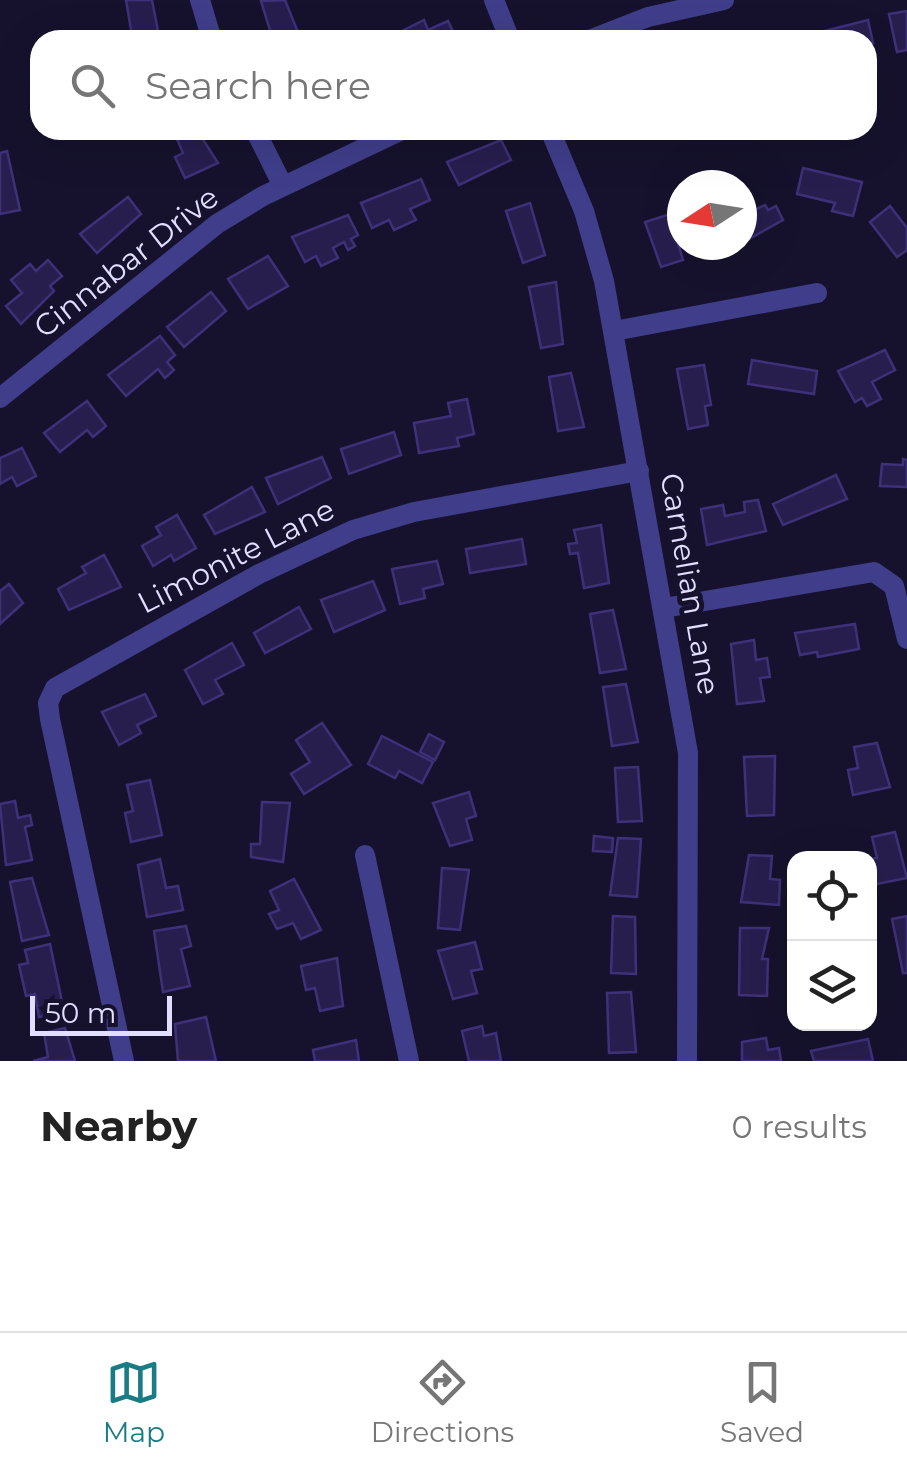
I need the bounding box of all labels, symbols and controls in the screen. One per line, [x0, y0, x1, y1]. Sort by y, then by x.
search box [30, 30, 877, 140]
icon: search [65, 58, 120, 113]
text: Search here [145, 62, 371, 109]
north arrow [667, 170, 757, 260]
street label: Cinnabar Drive [26, 178, 226, 346]
street label: Carnelian Lane [652, 470, 728, 698]
street label: Limonite Lane [131, 491, 341, 621]
map controls [787, 851, 877, 1031]
button: locate [787, 851, 877, 941]
button: layers [787, 941, 877, 1031]
scale bar [30, 991, 172, 1036]
text: 50 m [45, 996, 116, 1030]
text: Nearby [40, 1100, 197, 1152]
text: 0 results [732, 1107, 867, 1146]
tab: Map [103, 1355, 165, 1449]
tab: Directions [371, 1355, 514, 1449]
tab: Saved [720, 1355, 804, 1449]

